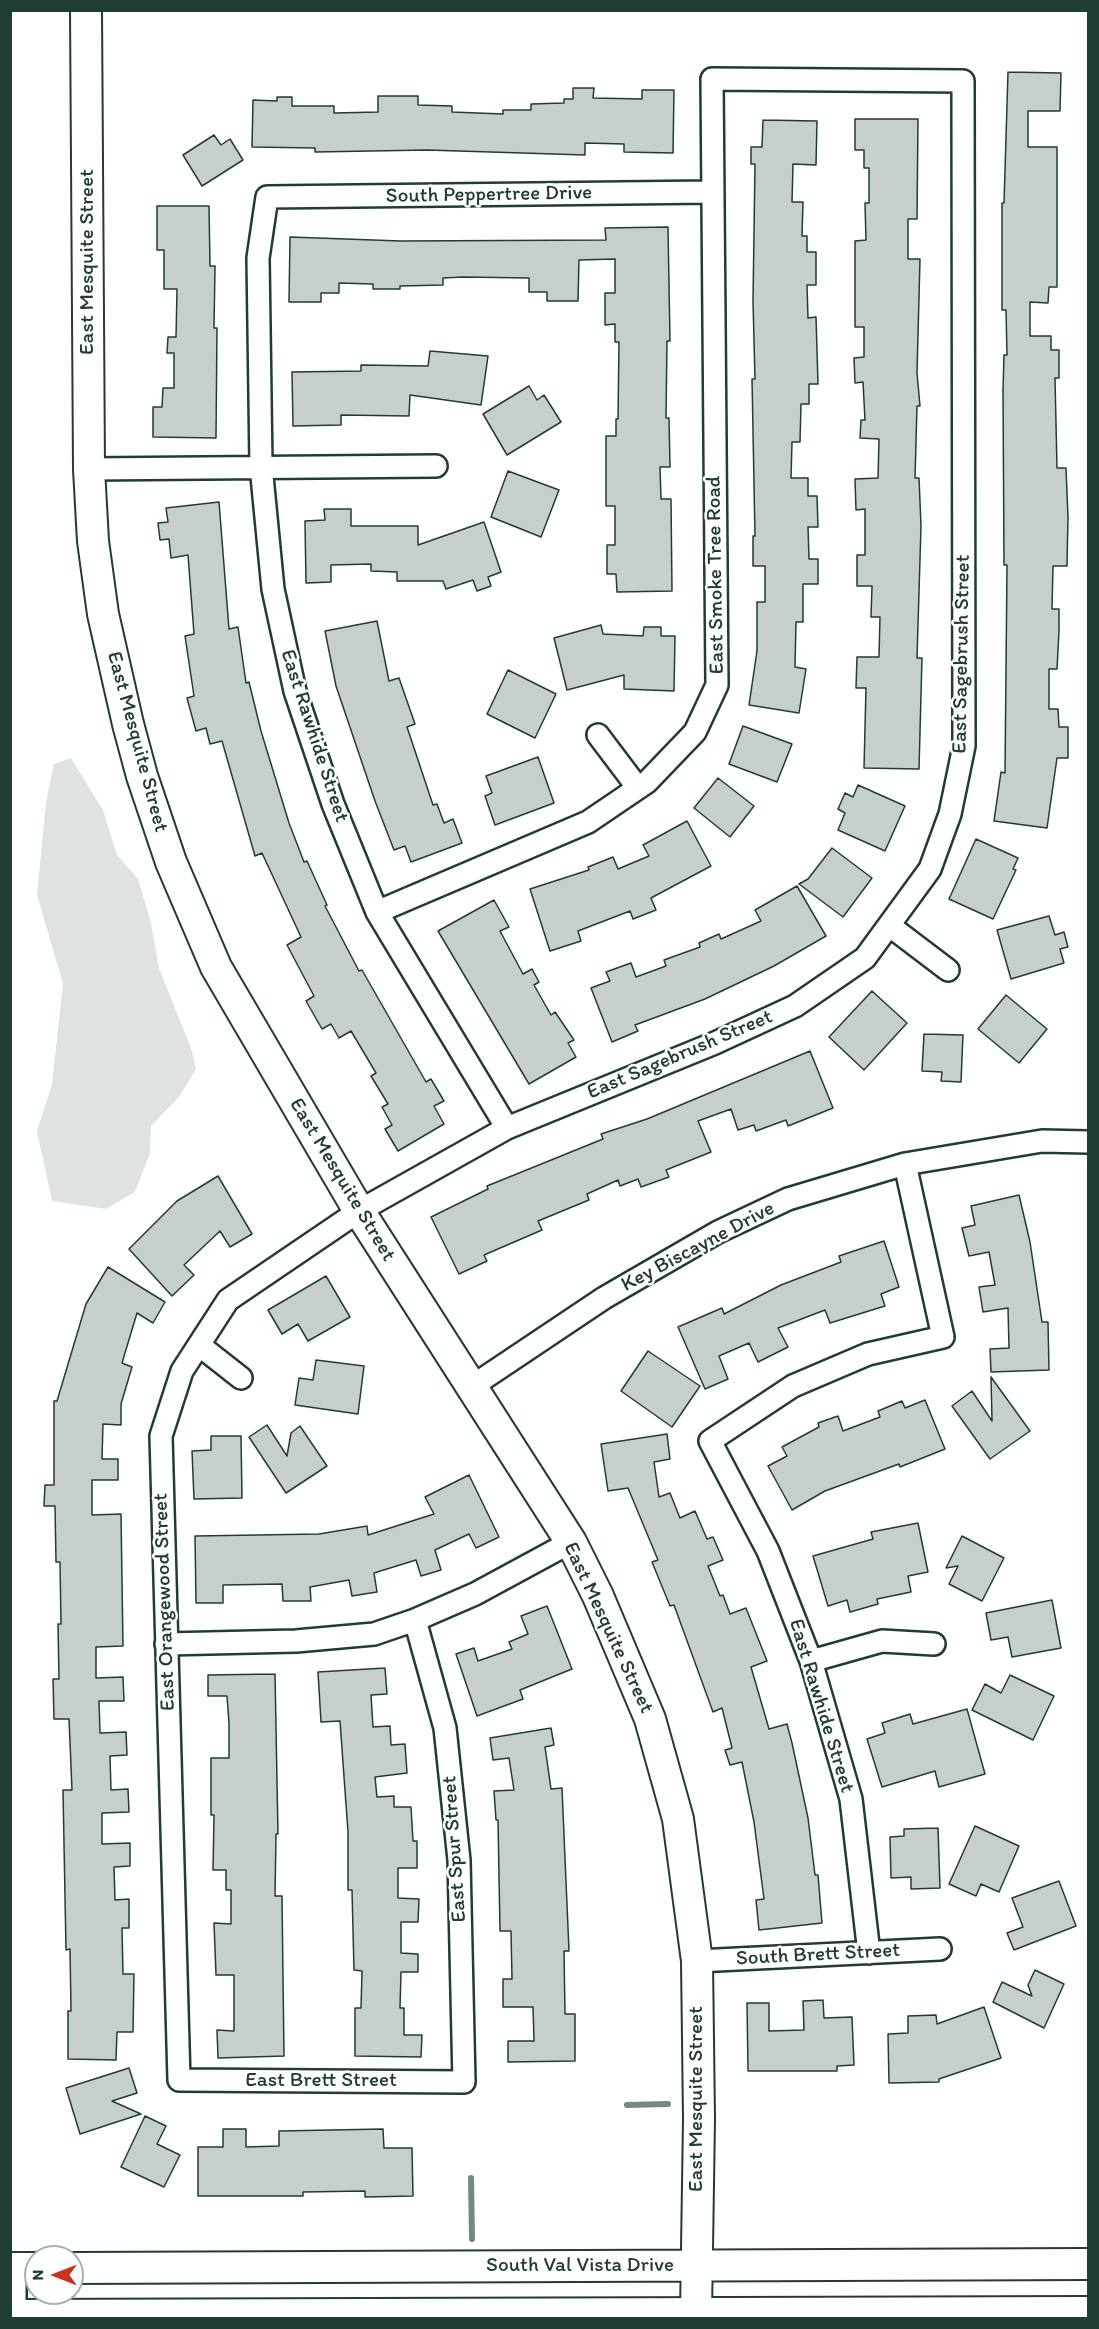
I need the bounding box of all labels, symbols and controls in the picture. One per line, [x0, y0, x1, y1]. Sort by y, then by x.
street label: East Mesquite Street [75, 169, 101, 355]
street label: South Peppertree Drive [386, 181, 592, 209]
street label: East Smoke Tree Road [702, 476, 730, 674]
street label: East Sagebrush Street [948, 554, 976, 754]
street label: East Rawhide Street [274, 646, 354, 826]
street label: East Mesquite Street [101, 649, 173, 835]
street label: East Sagebrush Street [583, 1004, 777, 1106]
street label: East Mesquite Street [283, 1094, 401, 1266]
street label: Key Biscayne Drive [617, 1196, 779, 1298]
street label: East Orangewood Street [149, 1493, 181, 1711]
street label: East Mesquite Street [557, 1538, 659, 1718]
street label: East Rawhide Street [783, 1616, 859, 1796]
street label: East Spur Street [437, 1775, 473, 1923]
street label: South Brett Street [735, 1938, 901, 1972]
street label: East Mesquite Street [684, 2006, 710, 2192]
street label: East Brett Street [245, 2068, 397, 2094]
north arrow [24, 2245, 84, 2305]
street label: South Val Vista Drive [486, 2253, 674, 2279]
text: N [28, 2270, 47, 2280]

